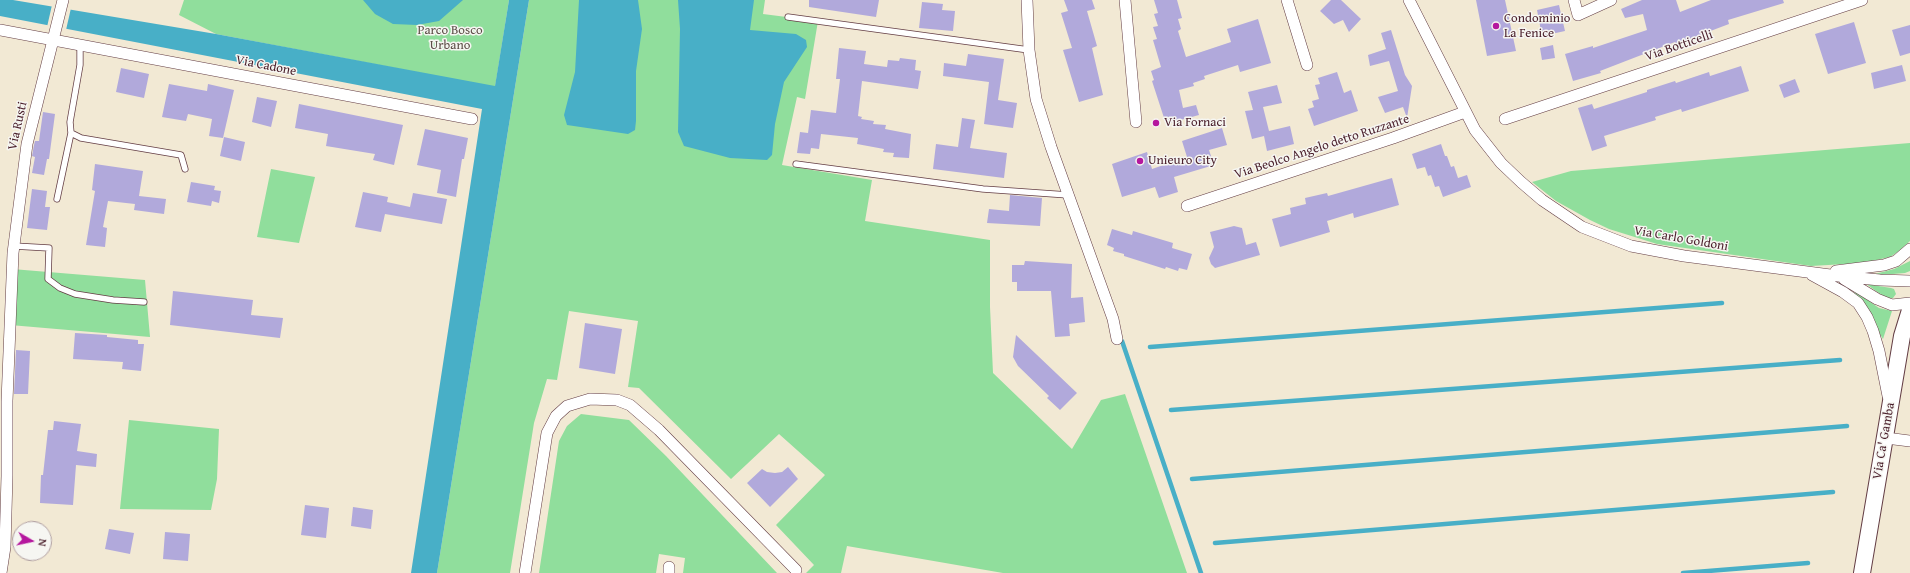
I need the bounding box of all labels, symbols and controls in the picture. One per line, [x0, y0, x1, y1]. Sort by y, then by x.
place label: Condominio La Fenice [1504, 11, 1570, 42]
marker: Condominio La Fenice [1491, 21, 1501, 31]
park label: Parco Bosco Urbano [417, 23, 483, 54]
street label: Via Botticelli [1643, 27, 1715, 65]
street label: Via Cadone [234, 52, 298, 80]
street label: Via Rusti [5, 100, 31, 152]
street label: Via Beolco Angelo detto Ruzzante [1233, 111, 1411, 183]
place label: Via Fornaci [1164, 115, 1226, 131]
marker: Via Fornaci [1151, 118, 1161, 128]
place label: Unieuro City [1148, 153, 1217, 169]
marker: Unieuro City [1135, 156, 1145, 166]
street label: Via Carlo Goldoni [1633, 223, 1729, 255]
street label: Via Ca' Gamba [1870, 401, 1898, 481]
north arrow [12, 521, 52, 561]
text: N [34, 538, 51, 548]

